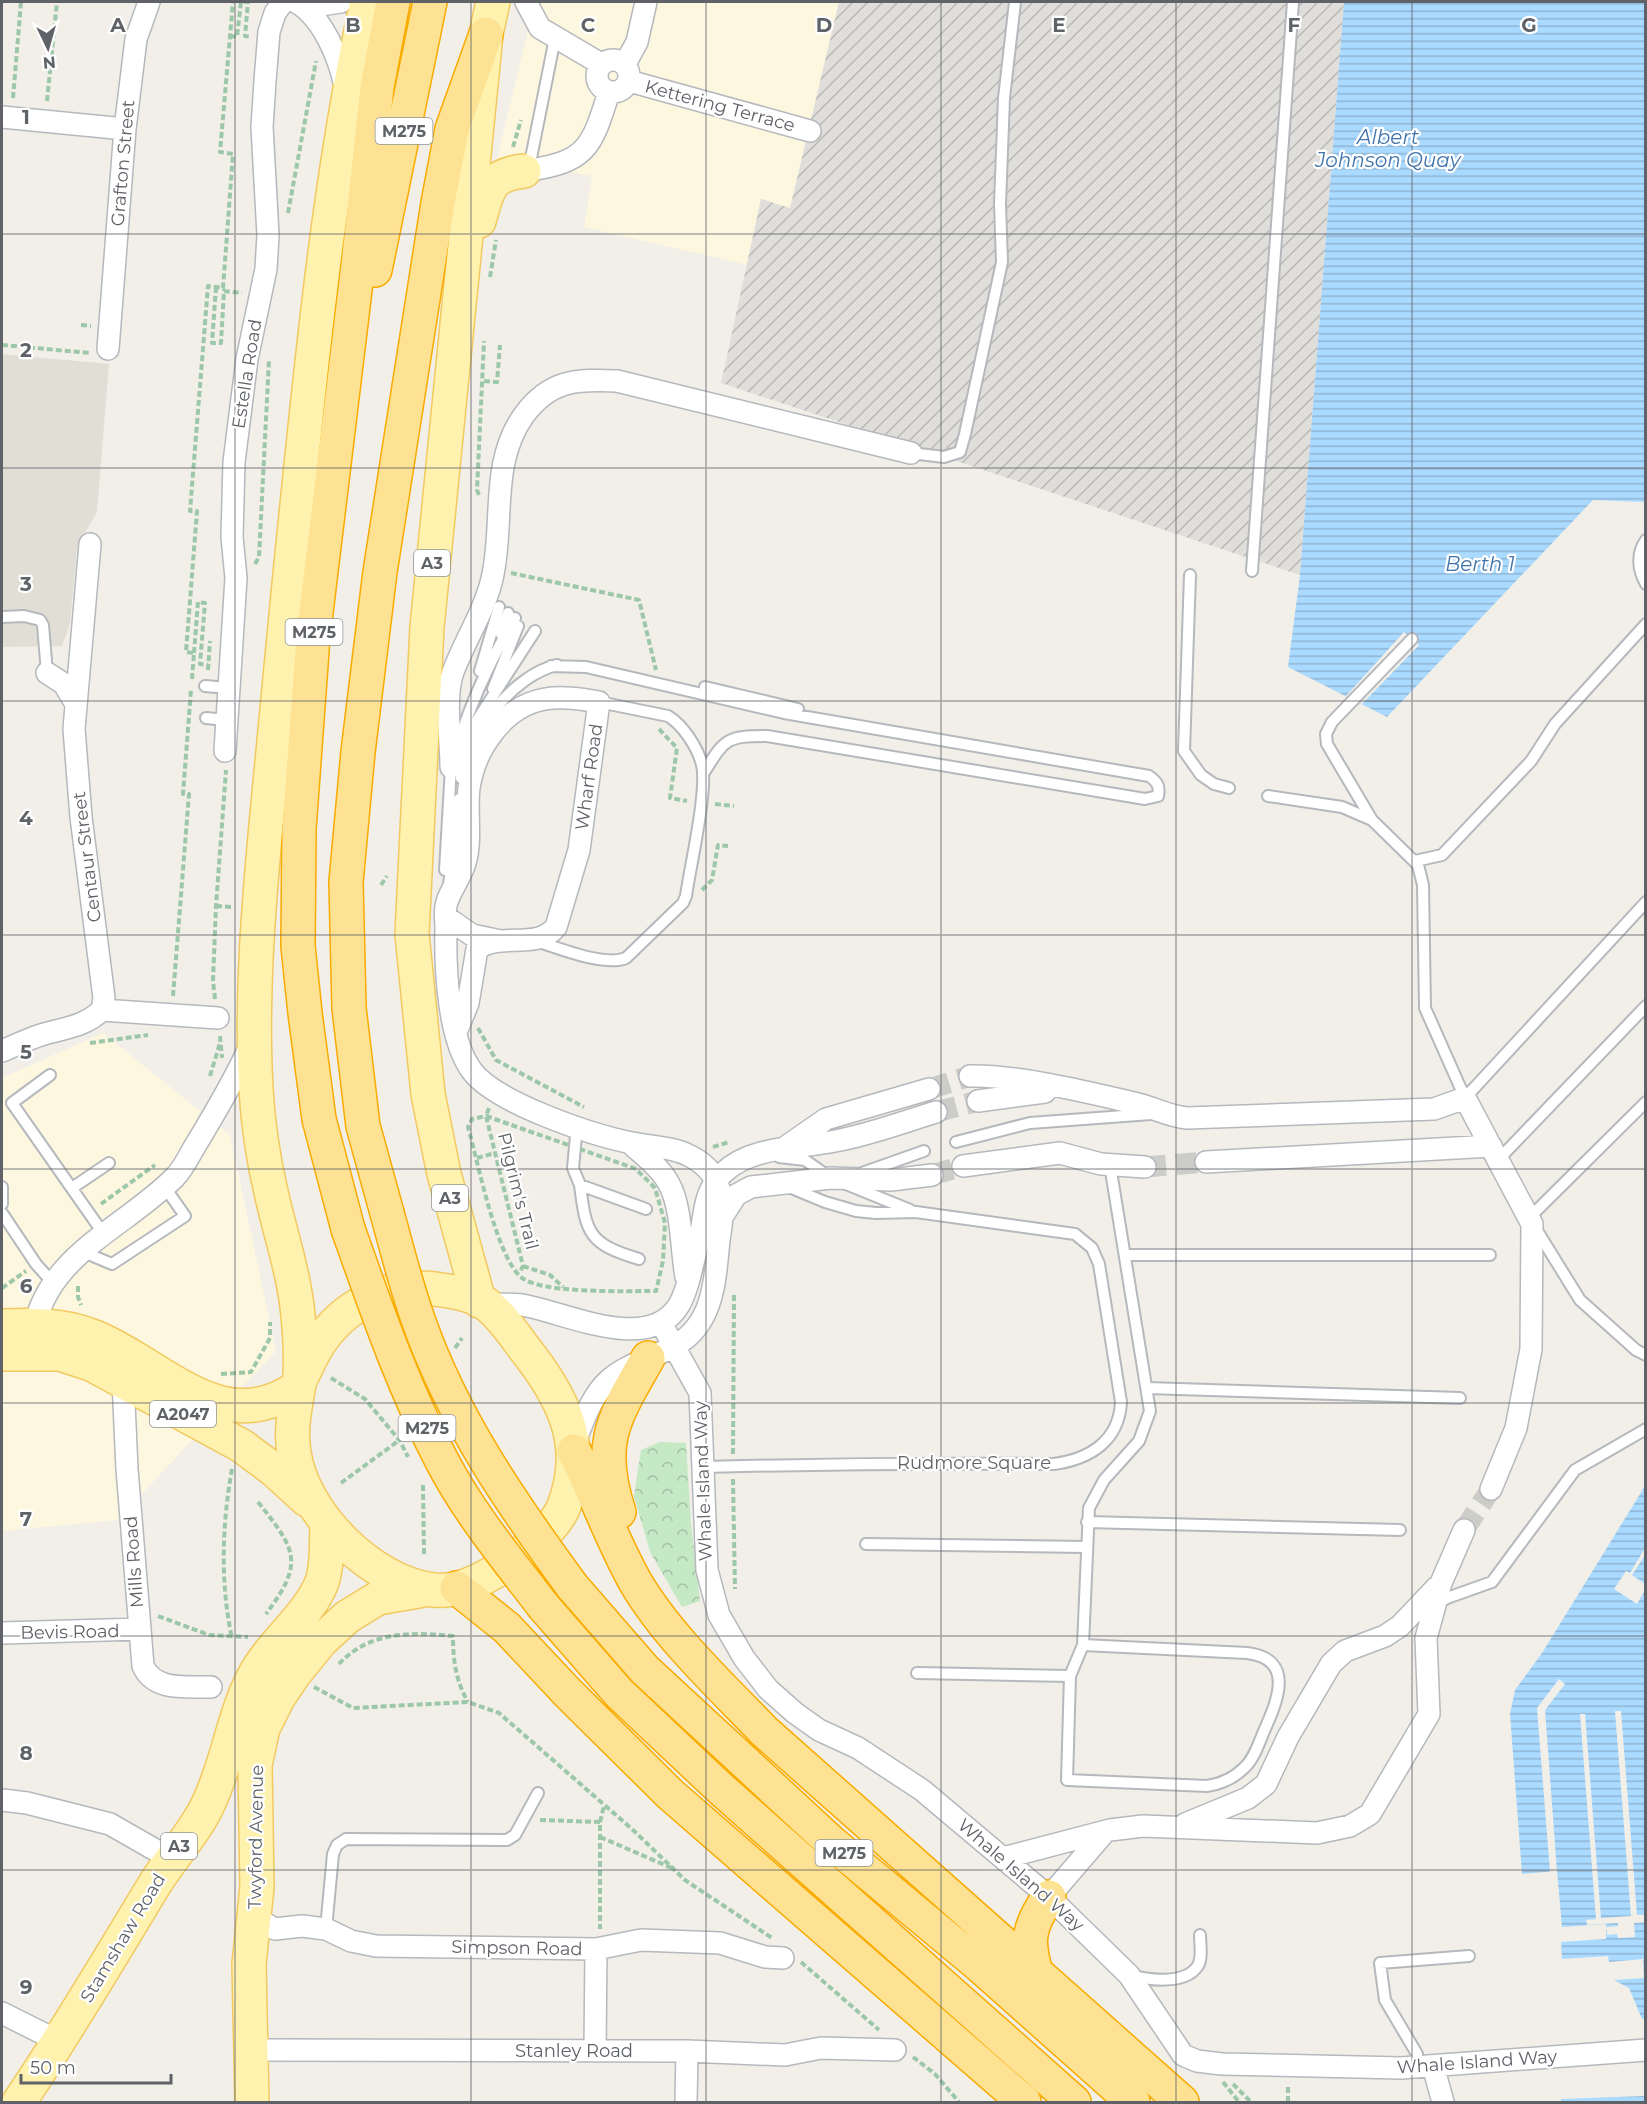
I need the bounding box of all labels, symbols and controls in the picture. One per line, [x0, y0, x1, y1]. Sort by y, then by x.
text: A [109, 13, 126, 37]
text: B [345, 13, 361, 37]
text: C [581, 13, 596, 37]
text: D [816, 13, 832, 37]
text: E [1052, 13, 1066, 37]
text: F [1288, 13, 1301, 37]
text: G [1521, 13, 1537, 37]
north arrow [18, 18, 78, 78]
text: N [42, 52, 57, 72]
street label: Kettering Terrace [643, 75, 798, 137]
street label: Grafton Street [107, 99, 139, 227]
text: 1 [22, 105, 30, 129]
road number: M275 [376, 118, 432, 144]
water label: Albert Johnson Quay [1315, 125, 1462, 172]
street label: Estella Road [227, 318, 267, 430]
text: 2 [20, 338, 32, 362]
road number: A3 [414, 550, 450, 576]
water label: Berth 1 [1445, 552, 1515, 576]
text: 3 [19, 572, 32, 596]
road number: M275 [286, 619, 342, 645]
street label: Wharf Road [571, 722, 607, 832]
street label: Centaur Street [68, 790, 106, 924]
text: 4 [19, 806, 33, 830]
text: 5 [20, 1040, 32, 1064]
street label: Pilgrim's Trail [493, 1130, 543, 1252]
road number: A3 [432, 1185, 468, 1211]
text: 6 [20, 1274, 33, 1298]
street label: Whale Island Way [689, 1400, 717, 1562]
road number: A2047 [150, 1401, 216, 1427]
road number: M275 [398, 1415, 456, 1441]
street label: Rudmore Square [897, 1452, 1051, 1474]
text: 7 [20, 1507, 32, 1531]
street label: Mills Road [120, 1515, 148, 1609]
street label: Bevis Road [20, 1620, 120, 1644]
text: 8 [19, 1741, 33, 1765]
street label: Twyford Avenue [244, 1765, 268, 1909]
street label: Whale Island Way [953, 1814, 1089, 1936]
road number: A3 [161, 1833, 197, 1859]
road number: M275 [816, 1840, 872, 1866]
street label: Stamshaw Road [76, 1869, 170, 2007]
street label: Simpson Road [451, 1936, 583, 1960]
text: 9 [20, 1975, 32, 1999]
street label: Stanley Road [515, 2040, 633, 2062]
street label: Whale Island Way [1396, 2045, 1558, 2079]
scale bar [21, 2047, 171, 2085]
text: 50 m [30, 2057, 76, 2079]

